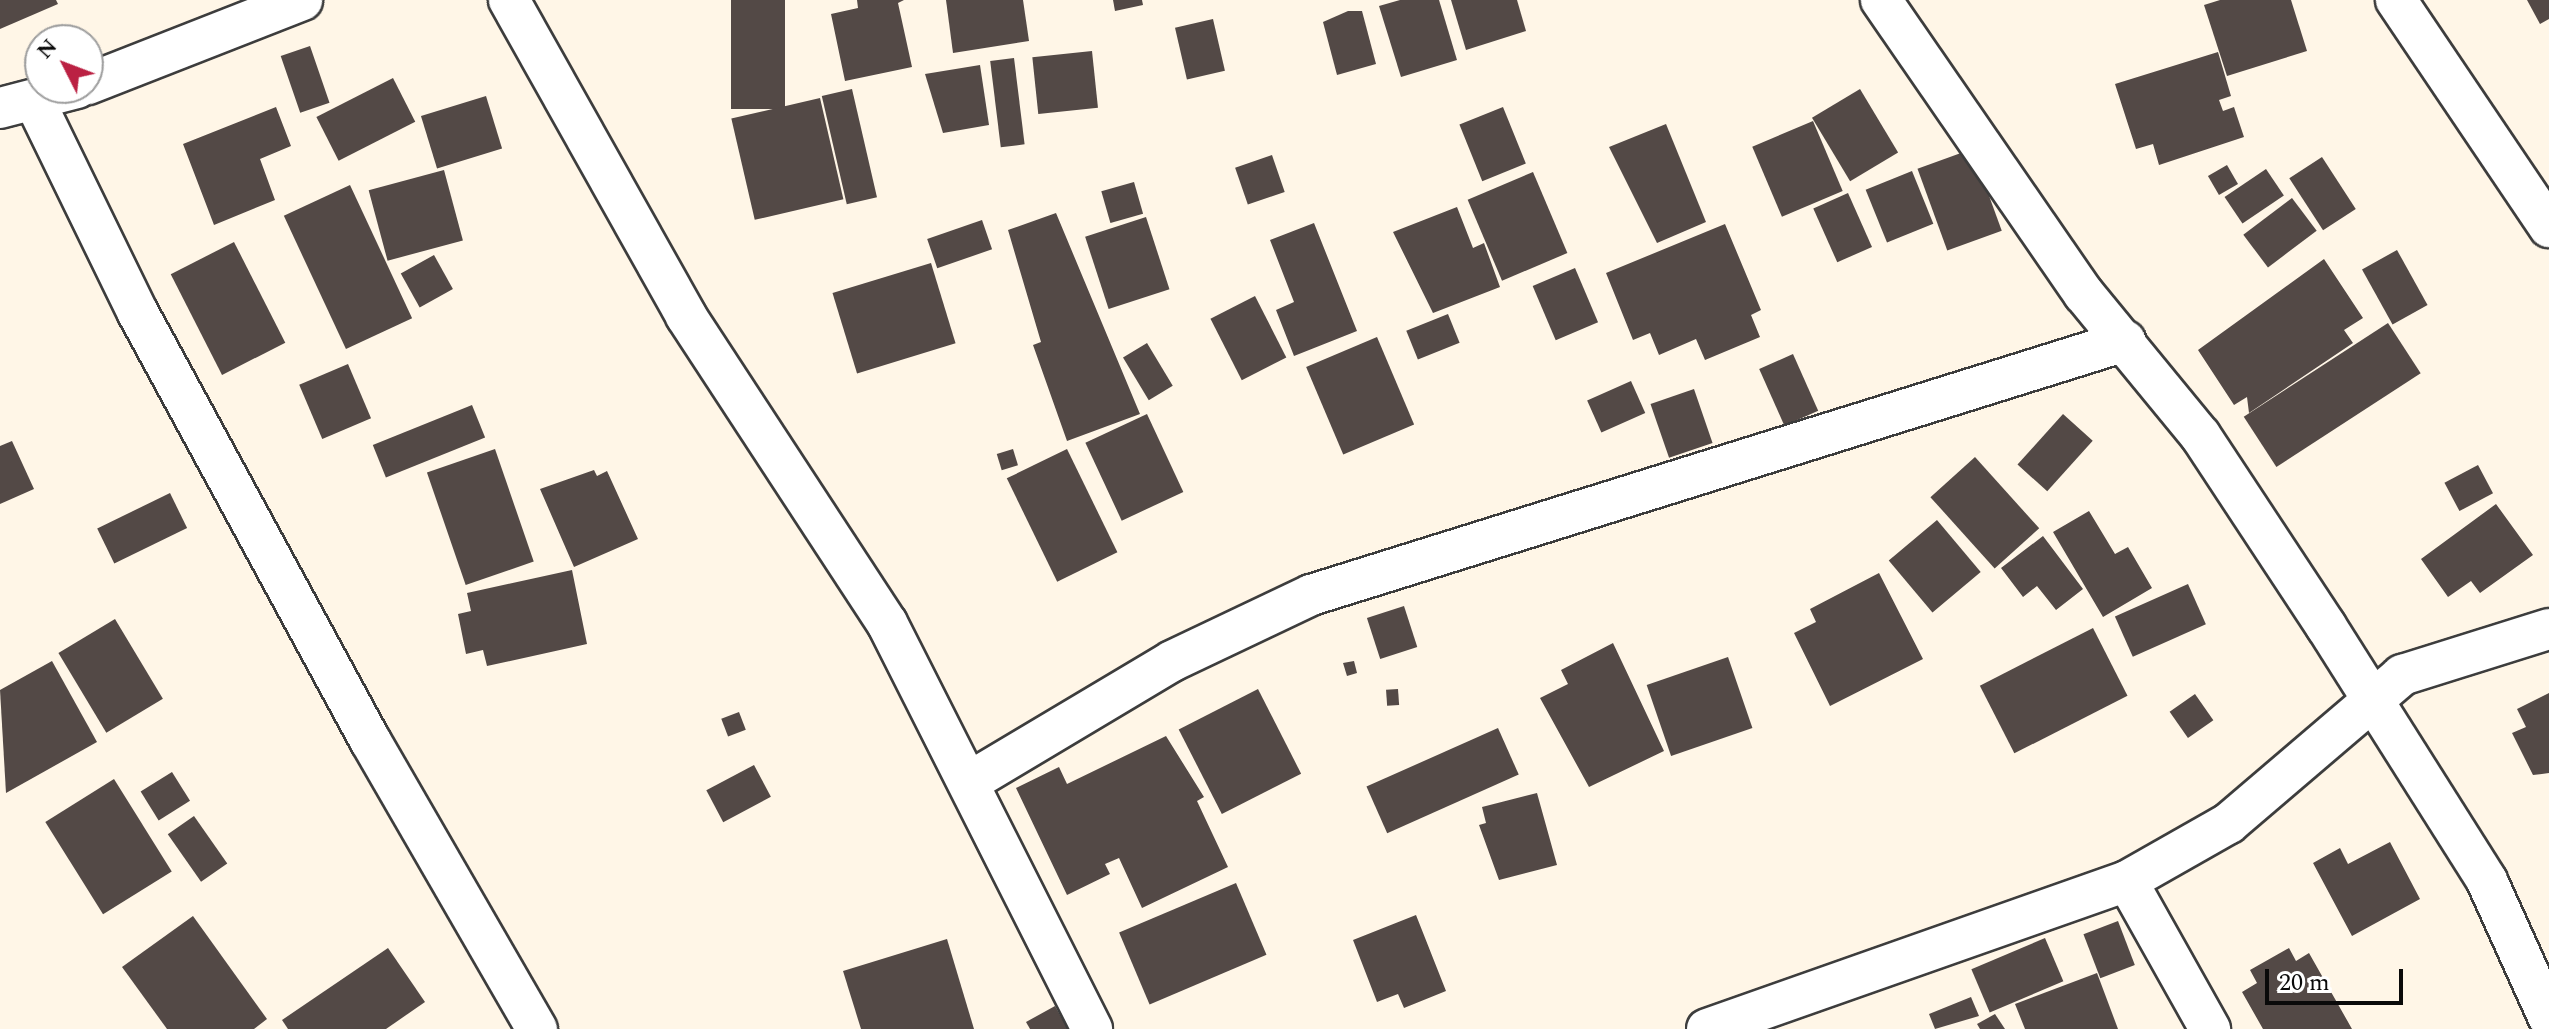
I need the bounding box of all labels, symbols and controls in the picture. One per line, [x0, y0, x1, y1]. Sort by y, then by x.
north arrow [24, 24, 104, 104]
text: N [29, 31, 66, 67]
scale bar [2269, 953, 2407, 1003]
text: 20 m [2279, 965, 2330, 1001]

